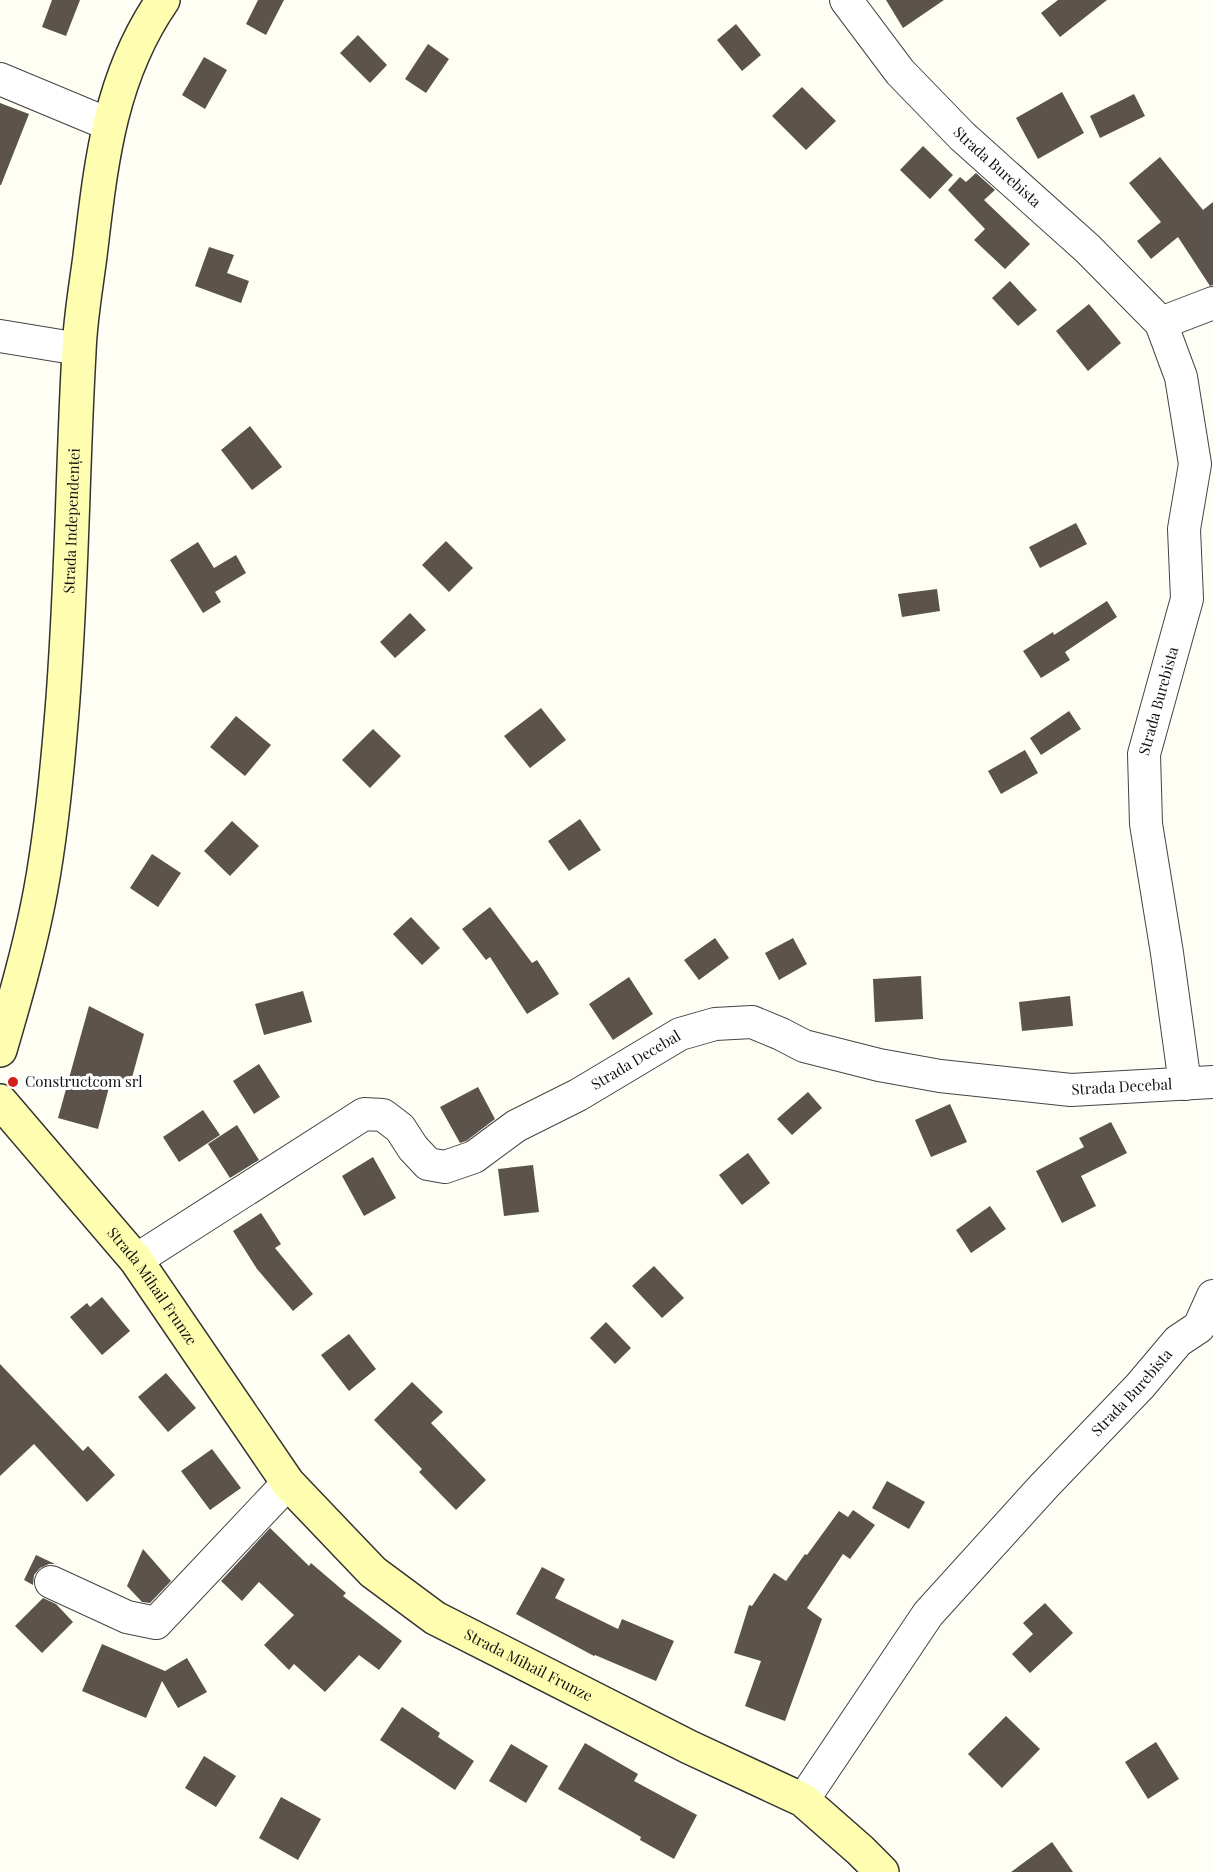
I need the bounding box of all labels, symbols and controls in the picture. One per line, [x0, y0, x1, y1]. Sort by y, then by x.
street label: Strada Burebista [949, 122, 1046, 212]
street label: Strada Independenței [58, 447, 84, 594]
street label: Strada Burebista [1133, 644, 1182, 757]
street label: Strada Decebal [587, 1025, 684, 1094]
place label: Constructcom srl [25, 1071, 142, 1091]
street label: Strada Decebal [1071, 1073, 1173, 1099]
marker: Constructcom srl [6, 1075, 20, 1089]
street label: Strada Mihail Frunze [103, 1223, 202, 1349]
street label: Strada Burebista [1086, 1344, 1177, 1440]
street label: Strada Mihail Frunze [461, 1624, 596, 1705]

